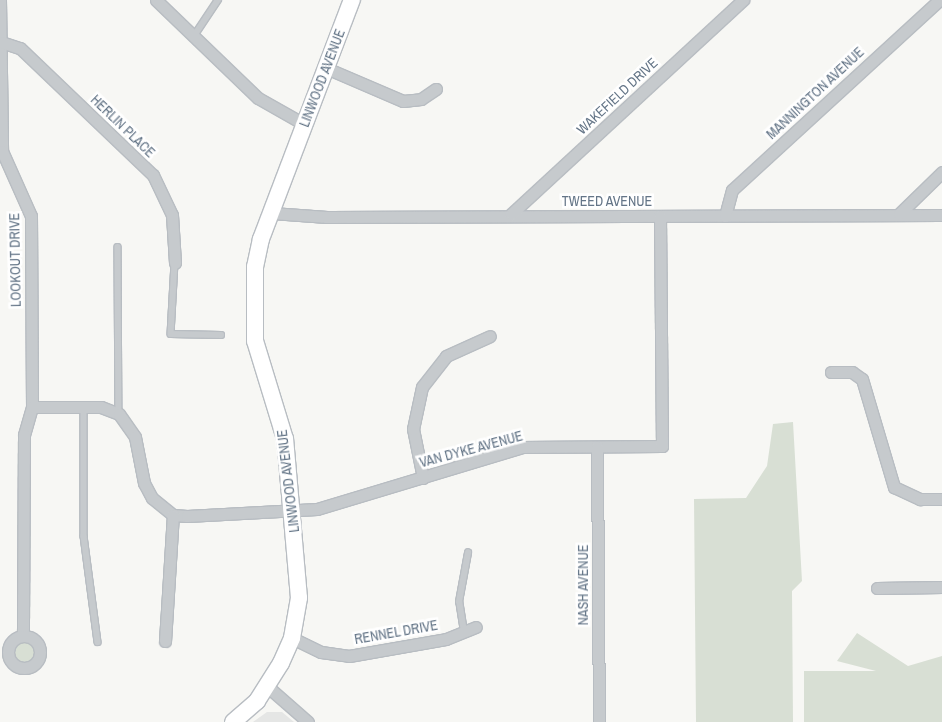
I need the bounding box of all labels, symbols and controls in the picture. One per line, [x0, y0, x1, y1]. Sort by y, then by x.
street label: LINWOOD AVENUE [295, 26, 349, 130]
street label: MANNINGTON AVENUE [763, 43, 867, 143]
street label: WAKEFIELD DRIVE [573, 54, 661, 138]
street label: HERLIN PLACE [87, 91, 159, 161]
street label: TWEED AVENUE [561, 193, 653, 209]
street label: LOOKOUT DRIVE [6, 213, 24, 307]
street label: VAN DYKE AVENUE [417, 427, 525, 471]
street label: LINWOOD AVENUE [273, 428, 303, 534]
street label: NASH AVENUE [575, 544, 591, 626]
street label: RENNEL DRIVE [353, 616, 439, 648]

